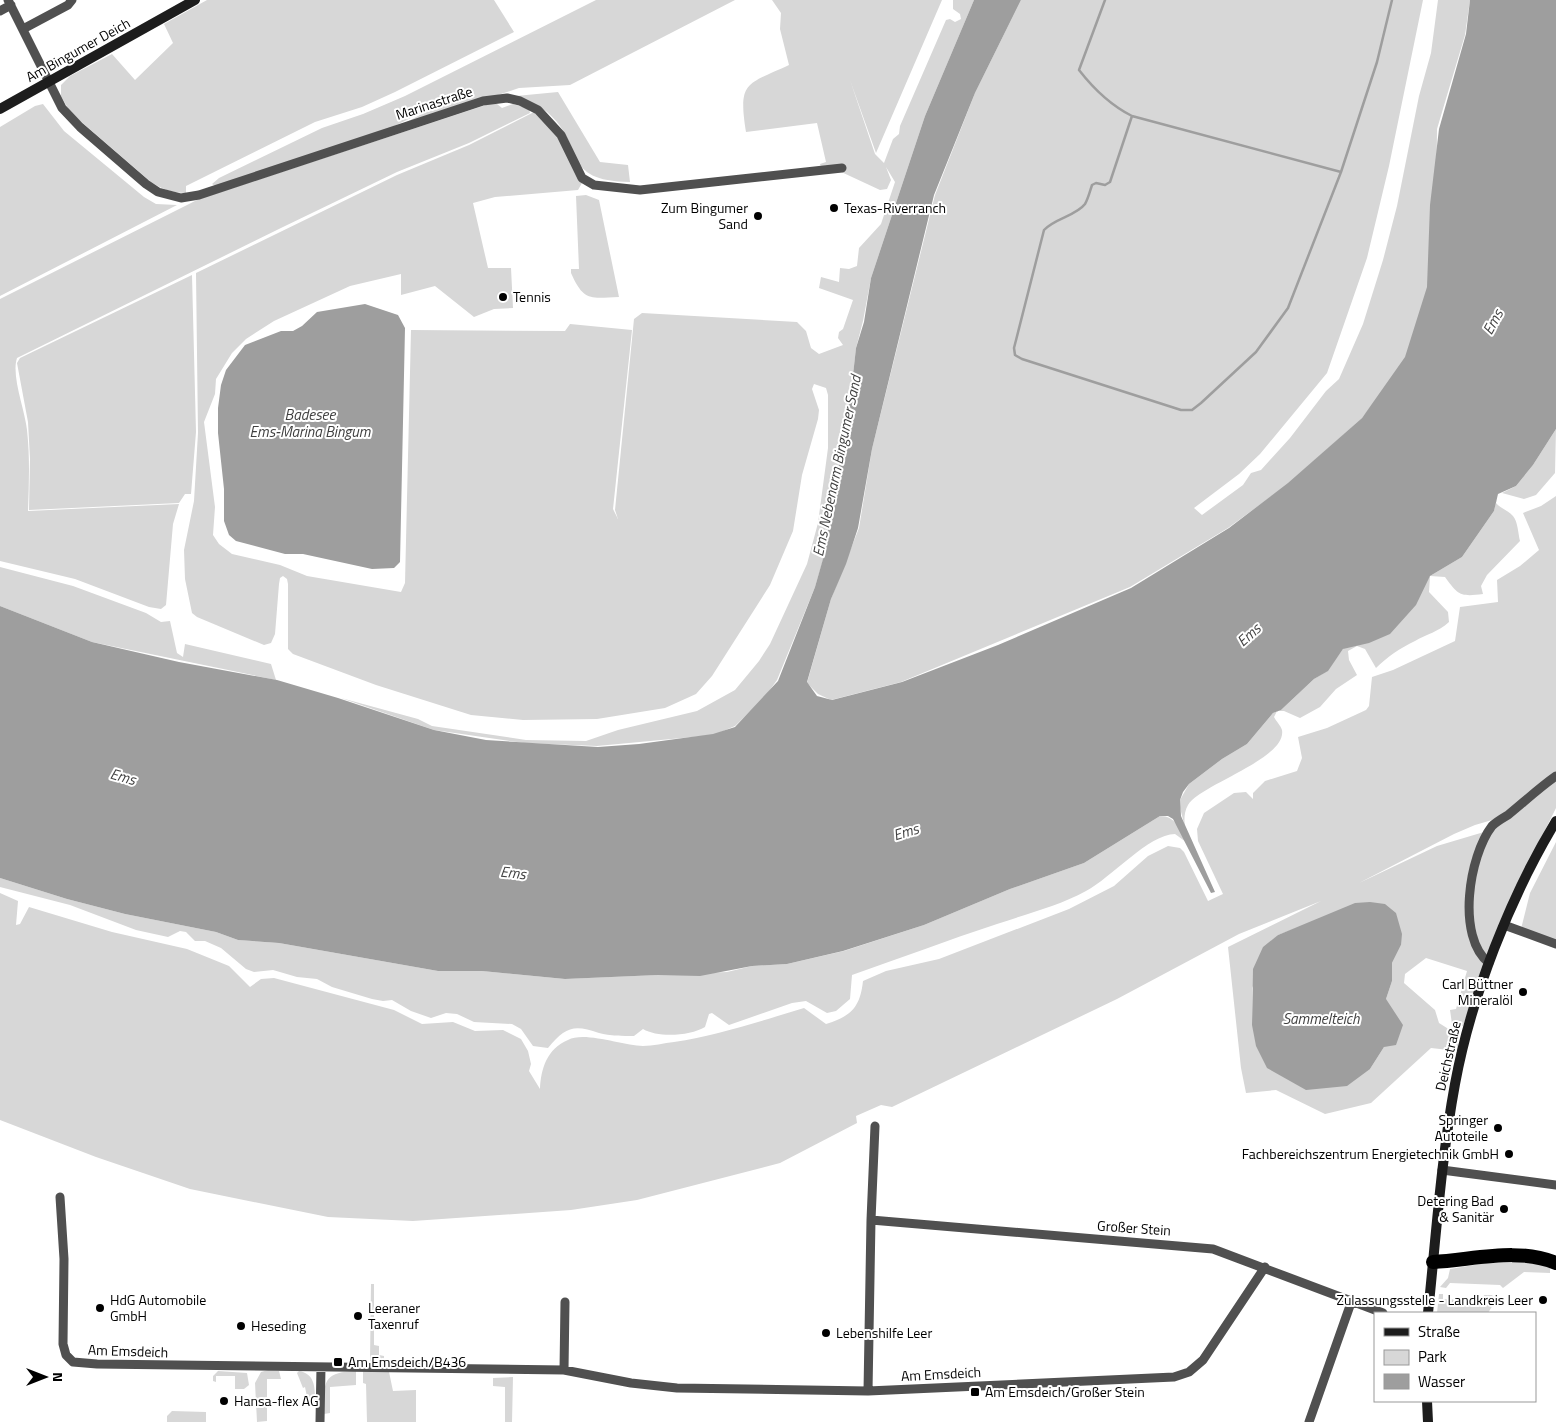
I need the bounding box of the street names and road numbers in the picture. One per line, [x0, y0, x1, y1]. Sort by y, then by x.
street label: Am Bingumer Deich [22, 12, 134, 87]
street label: Marinastraße [393, 80, 475, 125]
street label: Deichstraße [1429, 1019, 1466, 1093]
street label: Großer Stein [1097, 1214, 1172, 1241]
street label: Am Emsdeich [88, 1339, 168, 1362]
street label: Am Emsdeich [900, 1361, 982, 1386]

